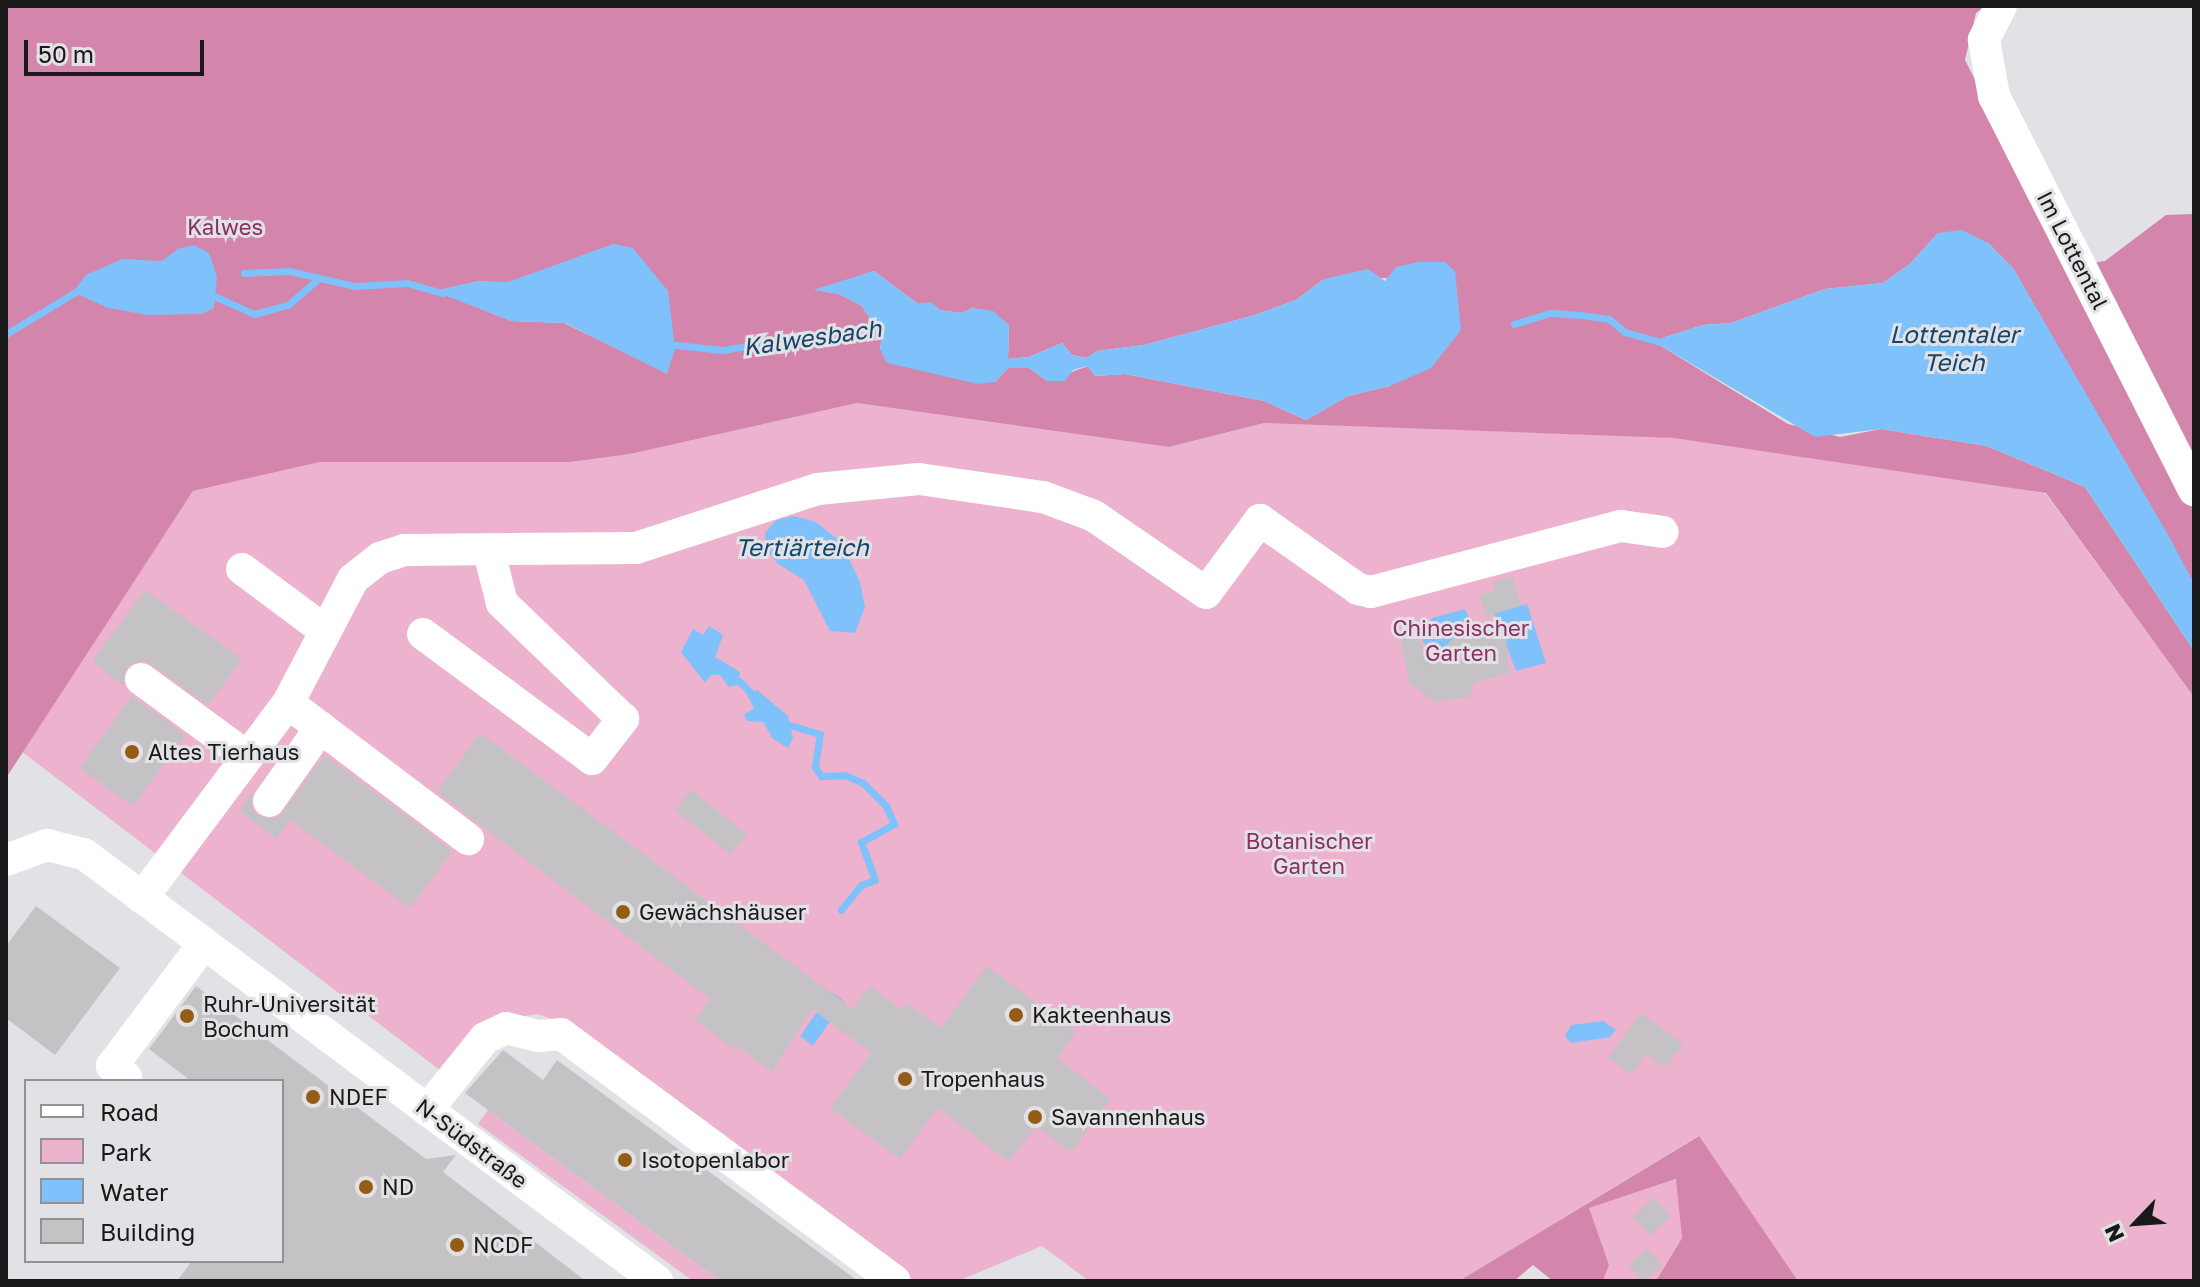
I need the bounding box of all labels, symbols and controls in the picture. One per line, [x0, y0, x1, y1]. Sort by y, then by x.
scale bar [28, 24, 208, 74]
text: 50 m [38, 39, 94, 68]
street label: Im Lottental [2032, 186, 2114, 314]
park label: Kalwes [187, 214, 263, 240]
water label: Kalwesbach [741, 313, 883, 361]
water label: Lottentaler Teich [1889, 320, 2019, 376]
water label: Tertiärteich [735, 533, 869, 561]
park label: Chinesischer Garten [1393, 614, 1529, 666]
place label: Altes Tierhaus [148, 739, 299, 765]
marker: Altes Tierhaus [123, 743, 141, 761]
park label: Botanischer Garten [1245, 827, 1373, 878]
place label: Gewächshäuser [639, 899, 806, 925]
marker: Gewächshäuser [614, 903, 632, 921]
place label: Ruhr-Universität Bochum [203, 990, 376, 1042]
place label: Kakteenhaus [1032, 1002, 1171, 1028]
marker: Kakteenhaus [1007, 1006, 1025, 1024]
marker: Ruhr-Universität Bochum [178, 1007, 196, 1025]
place label: Tropenhaus [921, 1066, 1045, 1092]
marker: Tropenhaus [896, 1070, 914, 1088]
legend [24, 1079, 284, 1263]
place label: NDEF [329, 1084, 388, 1110]
marker: NDEF [304, 1088, 322, 1106]
street label: N-Südstraße [411, 1093, 533, 1193]
text: Road [100, 1097, 159, 1126]
place label: Savannenhaus [1051, 1104, 1205, 1130]
marker: Savannenhaus [1026, 1108, 1044, 1126]
text: Park [100, 1137, 152, 1166]
place label: Isotopenlabor [641, 1147, 789, 1173]
marker: Isotopenlabor [616, 1151, 634, 1169]
place label: ND [382, 1174, 414, 1200]
text: Water [100, 1177, 168, 1206]
marker: ND [357, 1178, 375, 1196]
north arrow [2096, 1183, 2176, 1263]
text: Building [100, 1217, 195, 1246]
text: N [2098, 1220, 2130, 1247]
place label: NCDF [473, 1232, 533, 1258]
marker: NCDF [448, 1236, 466, 1254]

